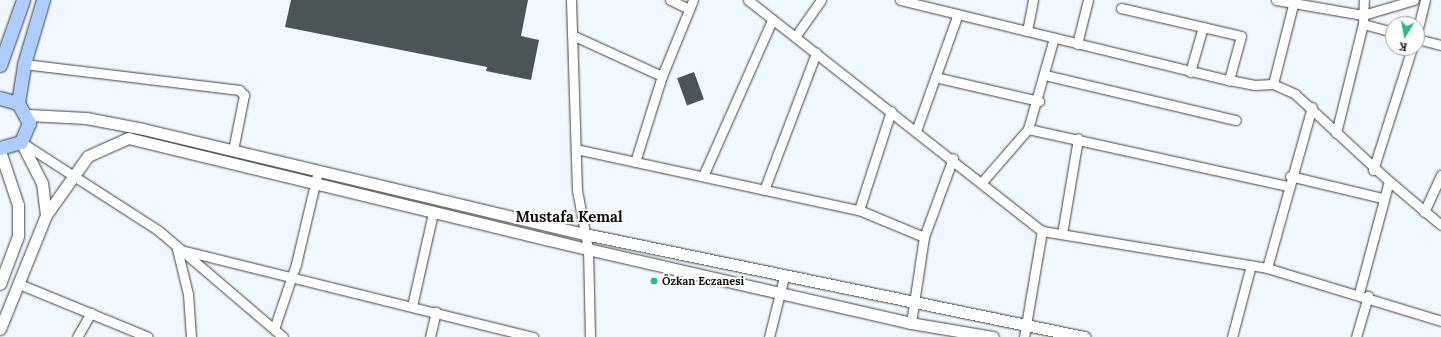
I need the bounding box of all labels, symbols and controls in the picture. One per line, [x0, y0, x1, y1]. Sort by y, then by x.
north arrow [1385, 16, 1425, 56]
text: K [1398, 39, 1408, 54]
district label: Mustafa Kemal [515, 208, 623, 226]
place label: Özkan Eczanesi [662, 274, 744, 288]
marker: Özkan Eczanesi [649, 276, 659, 286]

